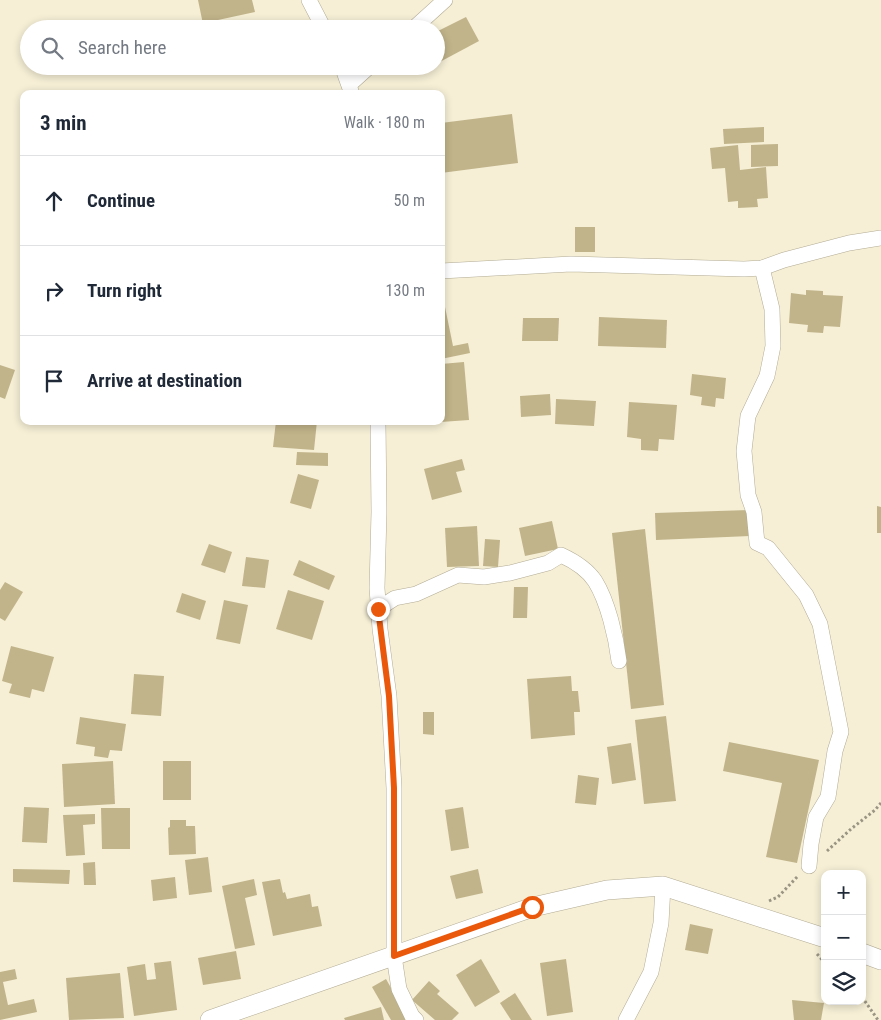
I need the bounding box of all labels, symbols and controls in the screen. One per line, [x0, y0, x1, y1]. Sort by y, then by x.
search box [20, 20, 445, 75]
icon: search [38, 34, 66, 62]
text: Search here [78, 36, 166, 59]
text: 3 min [40, 111, 87, 135]
text: Walk · 180 m [344, 113, 425, 132]
icon: ahead [40, 187, 68, 215]
text: Continue [87, 189, 155, 212]
text: 50 m [393, 191, 425, 210]
icon: right [40, 277, 68, 305]
text: Turn right [87, 279, 162, 302]
text: 130 m [386, 281, 425, 300]
icon: arrive [40, 367, 68, 395]
text: Arrive at destination [87, 369, 242, 392]
route end [367, 598, 390, 621]
map controls [821, 870, 866, 1005]
button: + [821, 870, 866, 915]
route start [521, 896, 544, 919]
button: − [821, 915, 866, 960]
button: layers [821, 960, 866, 1005]

